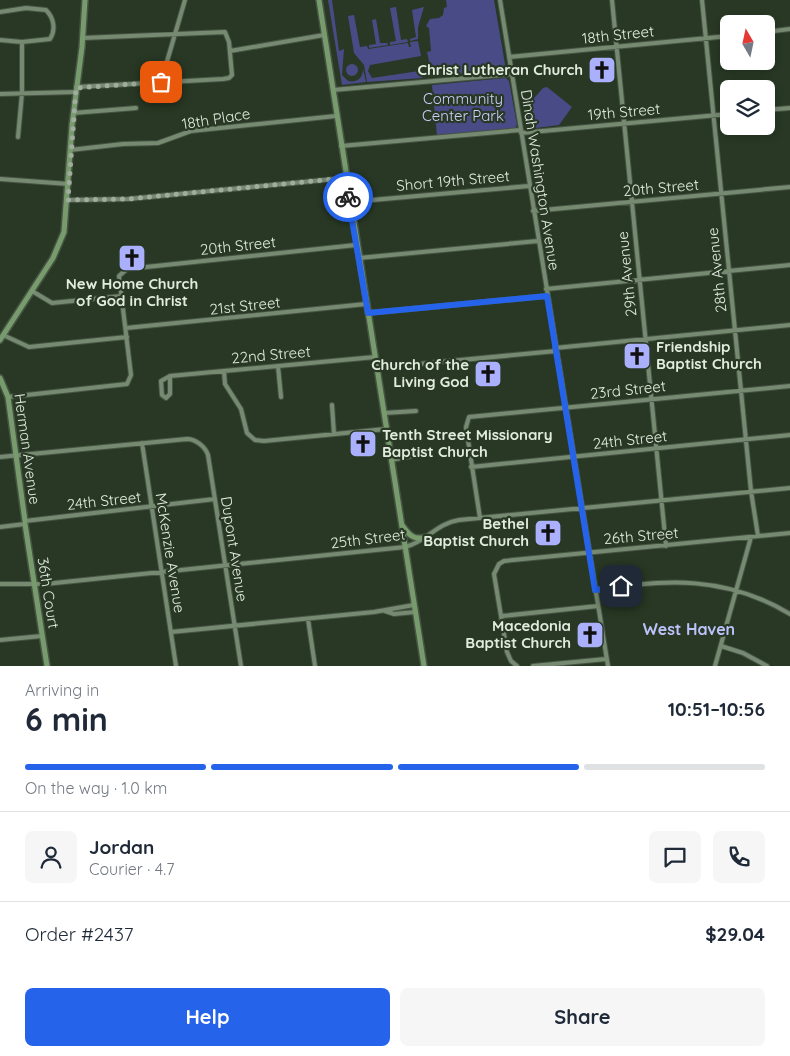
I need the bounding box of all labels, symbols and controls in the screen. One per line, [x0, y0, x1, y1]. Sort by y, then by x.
north arrow [720, 15, 775, 70]
map controls [720, 15, 775, 135]
street label: 18th Street [581, 21, 655, 48]
church icon: Christ Lutheran Church [587, 55, 617, 85]
place label: Christ Lutheran Church [418, 60, 583, 79]
pin [140, 61, 182, 103]
icon: bag [147, 68, 175, 96]
button: layers [720, 80, 775, 135]
street label: Dinah Washington Avenue [517, 88, 564, 272]
park label: Community Center Park [422, 89, 504, 125]
street label: 19th Street [587, 99, 661, 124]
street label: 18th Place [180, 104, 252, 133]
street label: Short 19th Street [396, 166, 510, 195]
courier [323, 172, 373, 222]
street label: 20th Street [622, 175, 700, 200]
icon: bike [334, 183, 362, 211]
street label: 28th Avenue [703, 227, 730, 314]
street label: 29th Avenue [613, 230, 640, 318]
street label: 20th Street [199, 232, 277, 259]
church icon: New Home Church of God in Christ [117, 243, 147, 273]
place label: New Home Church of God in Christ [66, 274, 198, 310]
street label: 21st Street [209, 292, 281, 319]
place label: Friendship Baptist Church [656, 337, 762, 373]
church icon: Friendship Baptist Church [622, 341, 652, 371]
street label: 22nd Street [231, 342, 311, 367]
place label: Church of the Living God [371, 355, 469, 391]
church icon: Church of the Living God [473, 359, 503, 389]
street label: 23rd Street [589, 376, 667, 403]
street label: Herman Avenue [10, 392, 45, 506]
place label: Tenth Street Missionary Baptist Church [382, 425, 553, 461]
street label: 24th Street [592, 426, 668, 453]
church icon: Tenth Street Missionary Baptist Church [348, 429, 378, 459]
street label: 24th Street [66, 487, 142, 514]
street label: McKenzie Avenue [152, 491, 189, 614]
street label: Dupont Avenue [217, 495, 252, 603]
place label: Bethel Baptist Church [423, 514, 529, 550]
church icon: Bethel Baptist Church [533, 518, 563, 548]
street label: 26th Street [603, 523, 679, 548]
street label: 25th Street [329, 524, 406, 553]
street label: 36th Court [33, 556, 63, 630]
pin [600, 565, 642, 607]
icon: home [607, 572, 635, 600]
place label: Macedonia Baptist Church [465, 616, 571, 652]
district label: West Haven [643, 619, 735, 639]
church icon: Macedonia Baptist Church [575, 620, 605, 650]
text: Arriving in [25, 680, 99, 700]
text: 10:51–10:56 [668, 697, 765, 721]
text: 6 min [25, 699, 108, 739]
text: On the way · 1.0 km [25, 778, 167, 798]
button: person [25, 831, 77, 883]
button: chat [649, 831, 701, 883]
button: phone [713, 831, 765, 883]
text: Jordan [89, 835, 154, 859]
text: Courier · 4.7 [89, 859, 174, 879]
text: Order #2437 [25, 922, 134, 946]
text: $29.04 [705, 922, 765, 946]
button: Help [25, 988, 390, 1046]
button: Share [400, 988, 765, 1046]

